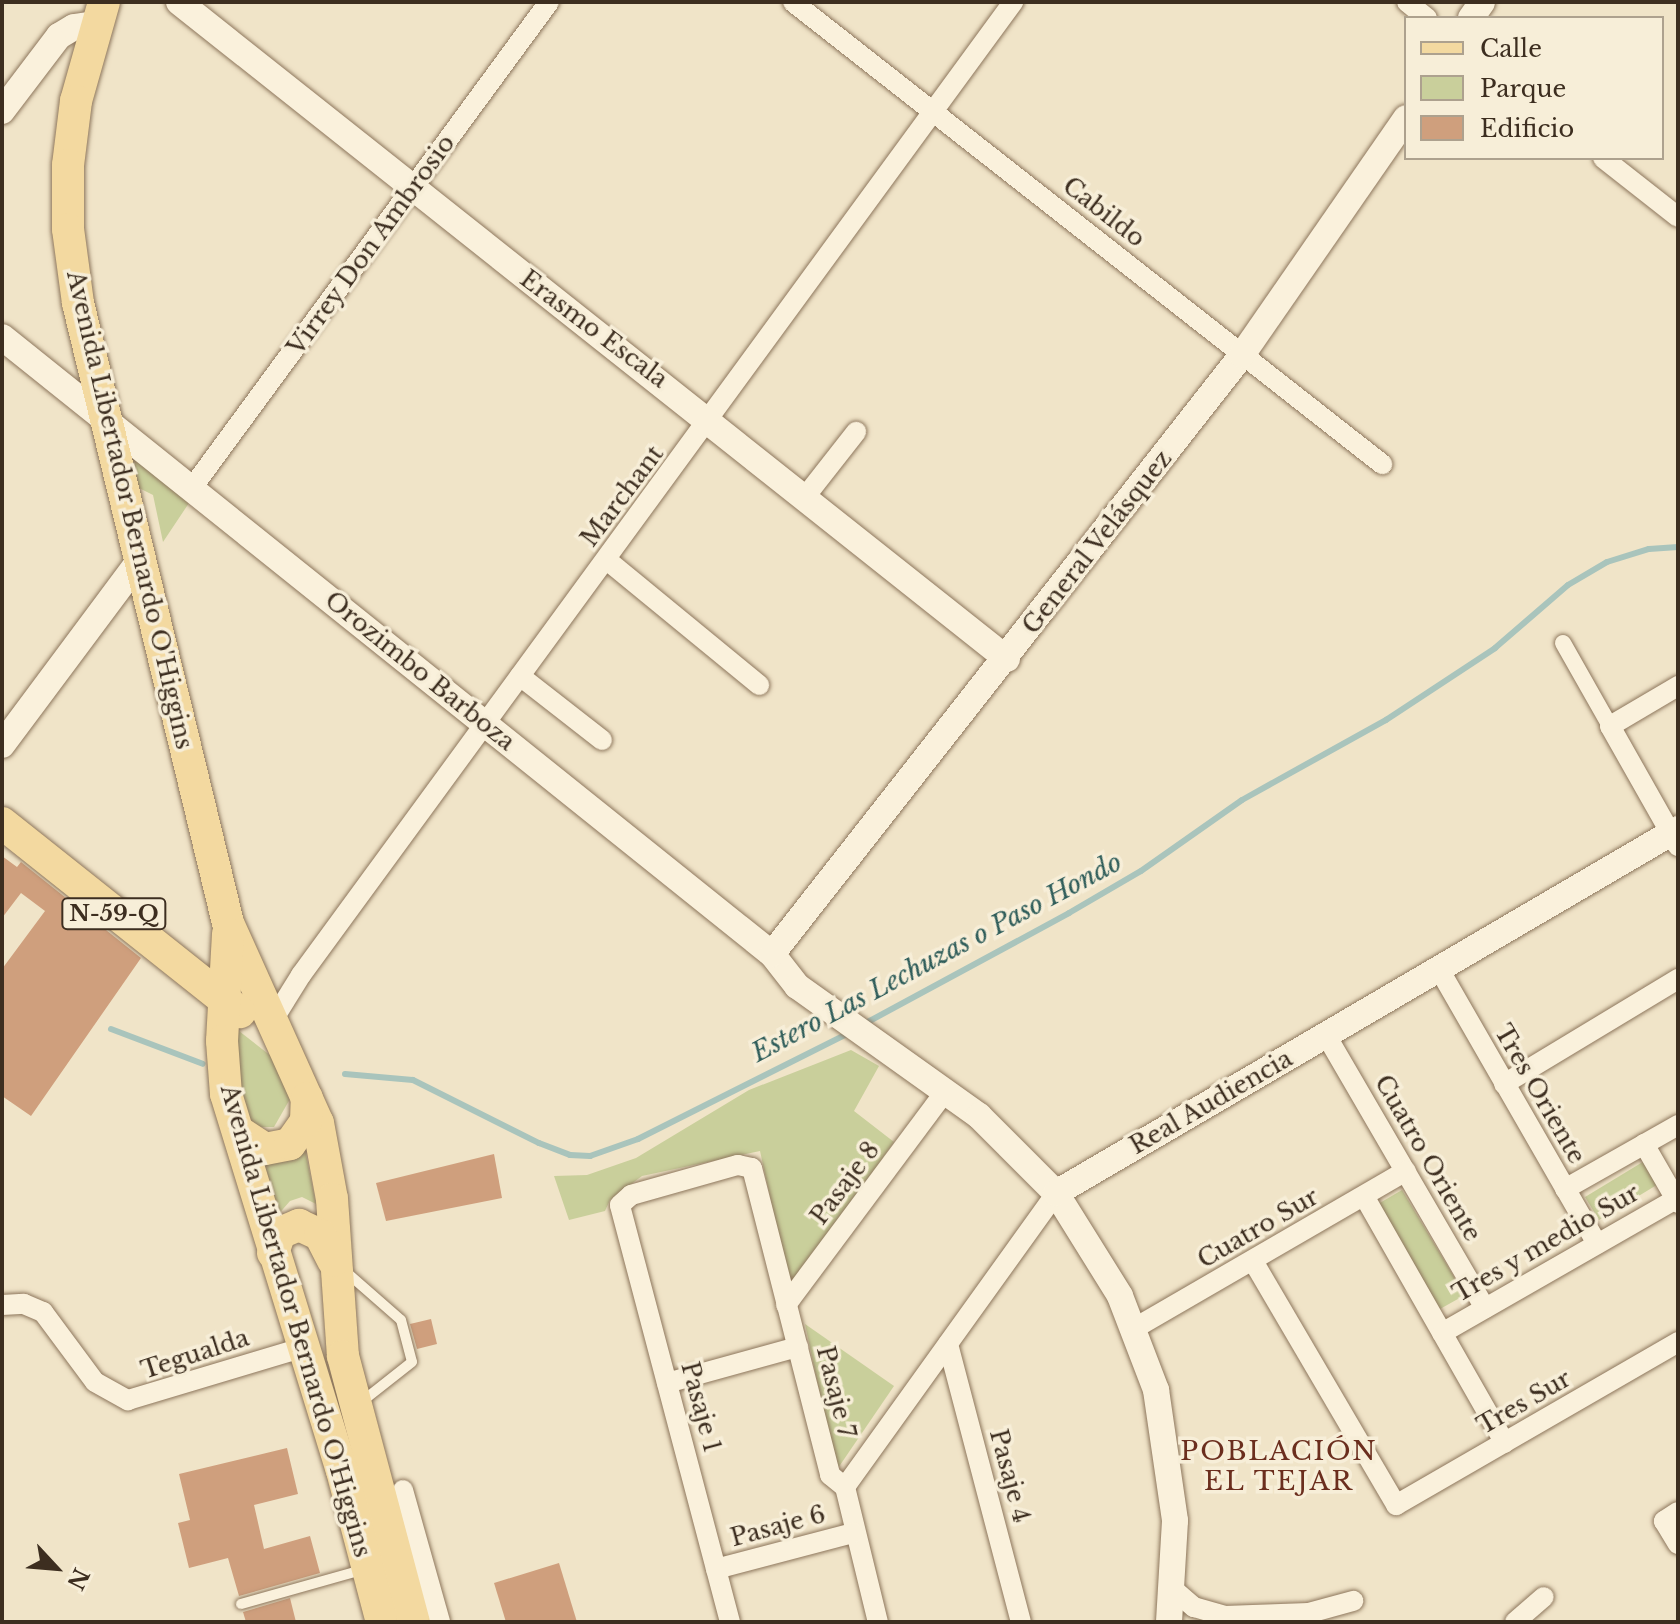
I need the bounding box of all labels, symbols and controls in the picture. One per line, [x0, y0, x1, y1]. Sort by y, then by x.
legend [1404, 16, 1664, 160]
text: Calle [1480, 34, 1542, 63]
text: Parque [1480, 74, 1566, 103]
text: Edificio [1480, 114, 1574, 143]
street label: Virrey Don Ambrosio [281, 129, 461, 361]
street label: Cabildo [1057, 171, 1151, 253]
street label: Erasmo Escala [515, 264, 673, 394]
street label: Avenida Libertador Bernardo O'Higgins [61, 267, 199, 753]
street label: Marchant [575, 440, 669, 552]
street label: General Velásquez [1016, 444, 1178, 640]
street label: Orozimbo Barboza [319, 586, 521, 756]
water label: Estero Las Lechuzas o Paso Hondo [746, 847, 1128, 1069]
road number: N-59-Q [60, 896, 168, 932]
street label: Tres Oriente [1489, 1019, 1591, 1169]
street label: Real Audiencia [1124, 1044, 1298, 1160]
street label: Cuatro Oriente [1369, 1070, 1487, 1246]
street label: Avenida Libertador Bernardo O'Higgins [214, 1081, 378, 1561]
street label: Pasaje 8 [805, 1136, 885, 1230]
street label: Tres y medio Sur [1447, 1178, 1645, 1308]
street label: Cuatro Sur [1193, 1182, 1323, 1274]
street label: Tegualda [138, 1323, 252, 1385]
street label: Pasaje 7 [811, 1343, 861, 1441]
street label: Pasaje 1 [675, 1359, 727, 1455]
street label: Tres Sur [1472, 1364, 1576, 1440]
street label: Pasaje 4 [984, 1426, 1036, 1526]
district label: POBLACIÓN EL TEJAR [1180, 1436, 1378, 1498]
street label: Pasaje 6 [727, 1500, 829, 1552]
north arrow [16, 1528, 96, 1608]
text: N [61, 1564, 95, 1594]

